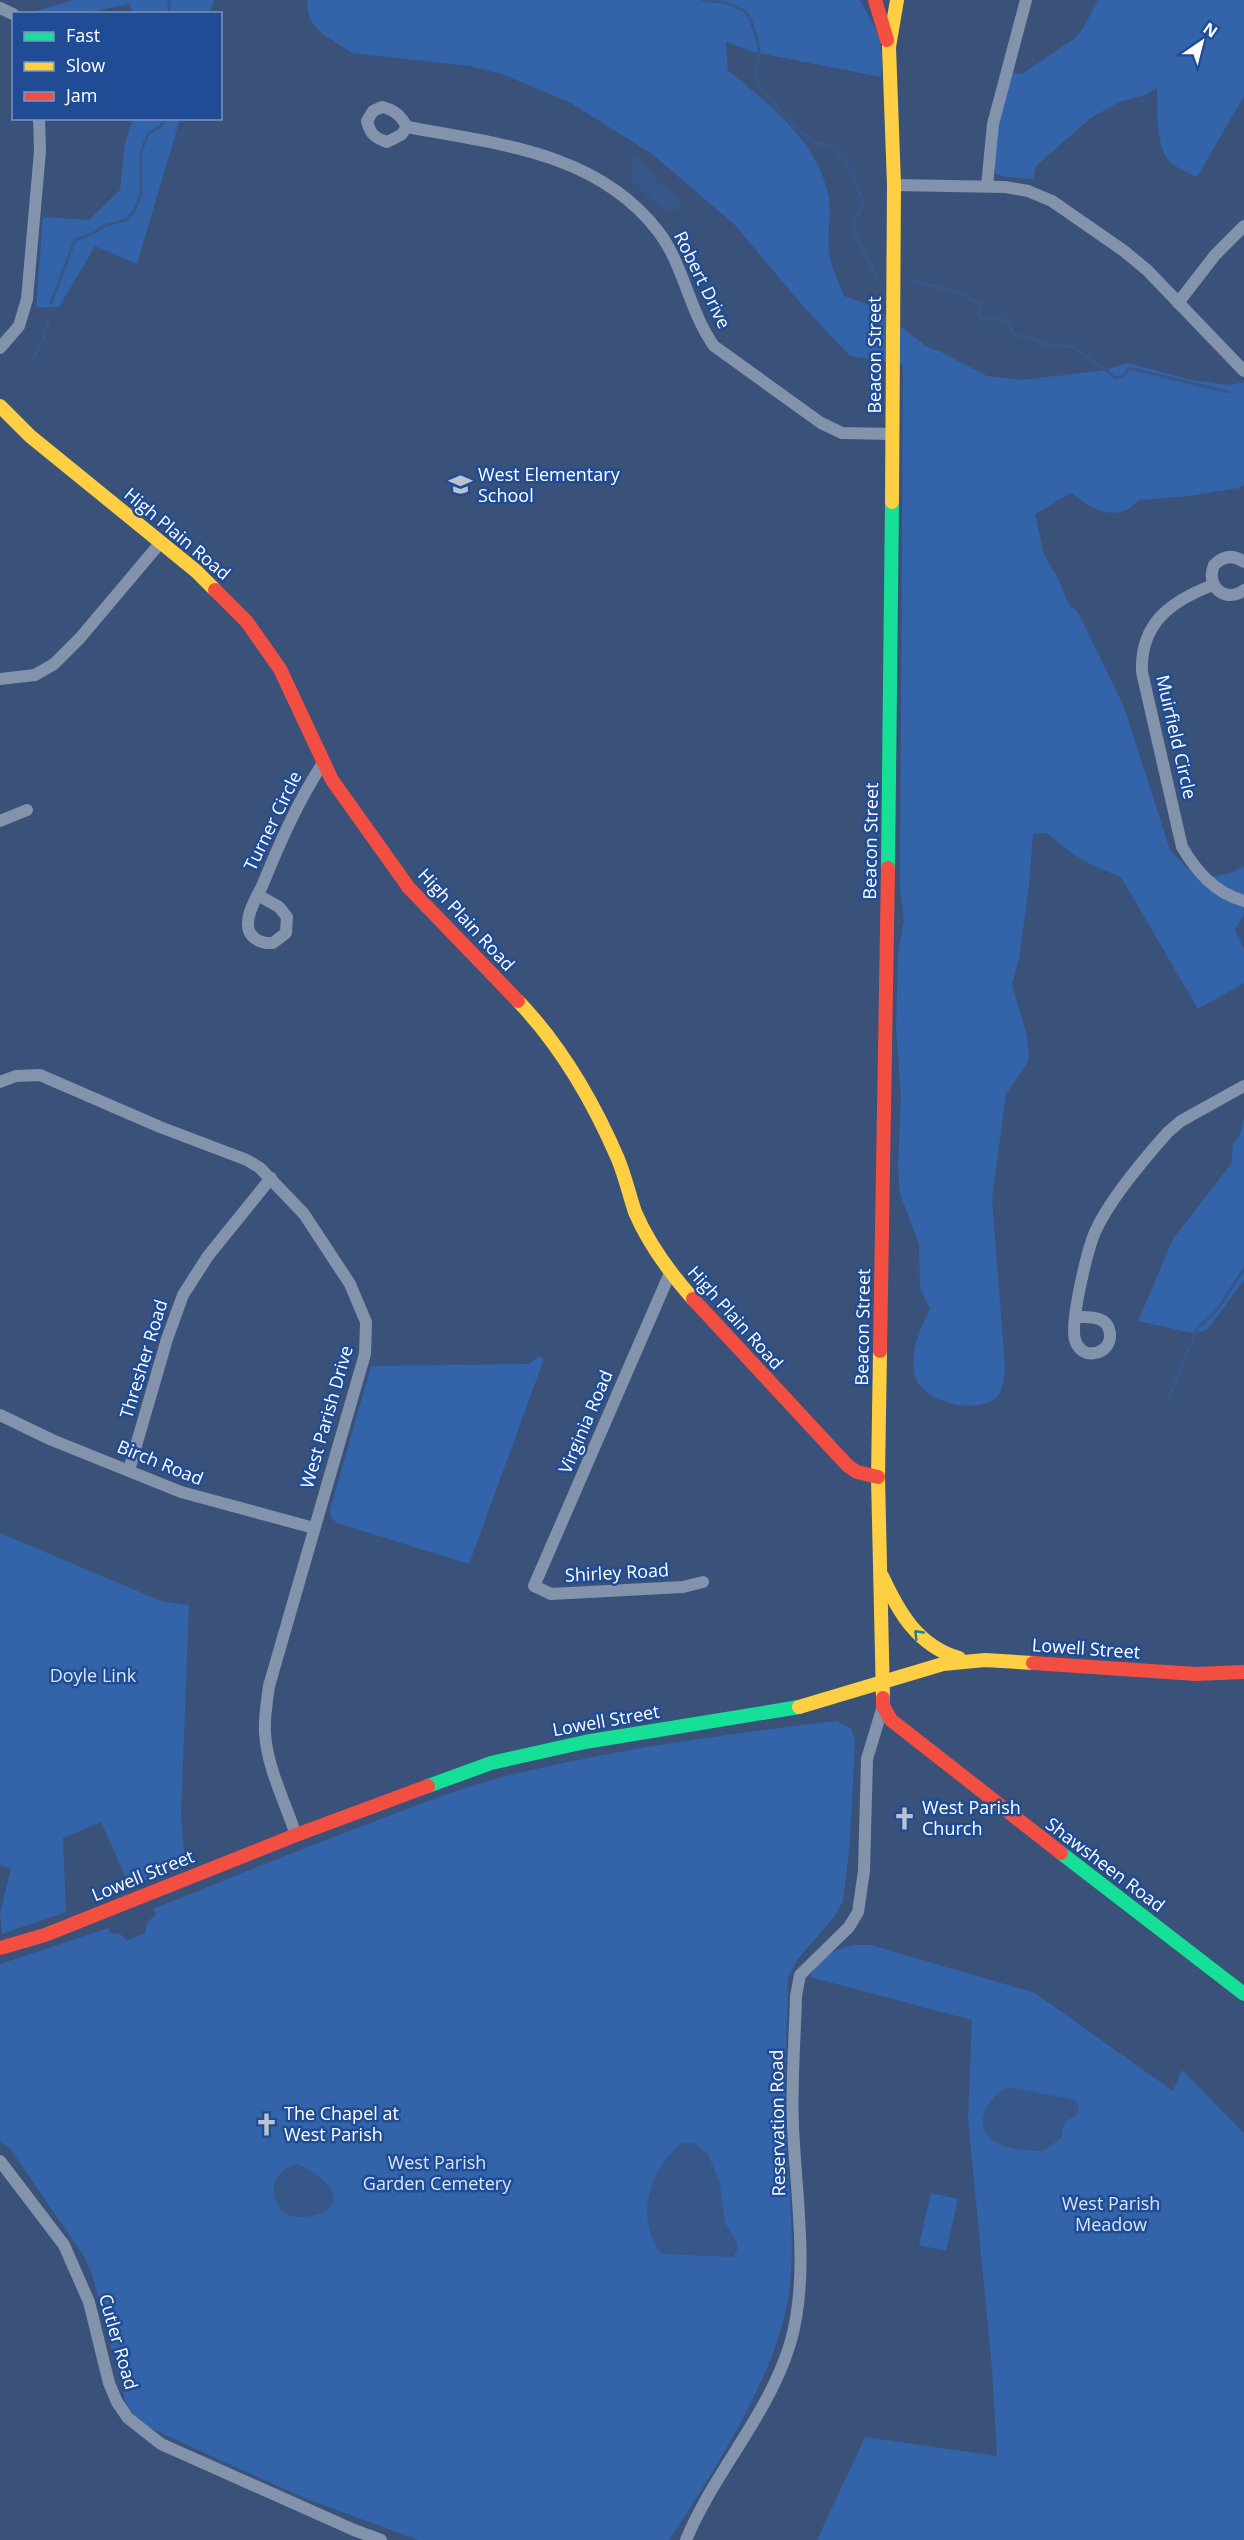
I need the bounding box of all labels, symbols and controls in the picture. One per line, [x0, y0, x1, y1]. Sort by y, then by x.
legend [12, 12, 222, 120]
north arrow [1172, 12, 1232, 72]
text: N [1199, 17, 1222, 42]
text: Fast [66, 23, 100, 47]
text: Slow [66, 53, 105, 77]
text: Jam [64, 83, 98, 107]
street label: Robert Drive [669, 227, 737, 332]
street label: Beacon Street [862, 296, 886, 414]
place label: West Elementary School [478, 462, 621, 507]
school or university icon: West Elementary School [447, 472, 473, 498]
street label: High Plain Road [119, 482, 236, 585]
street label: Muirfield Circle [1151, 672, 1203, 801]
street label: Turner Circle [238, 767, 307, 874]
street label: Beacon Street [857, 782, 883, 900]
street label: High Plain Road [413, 863, 520, 976]
street label: High Plain Road [683, 1260, 789, 1374]
street label: Beacon Street [849, 1268, 875, 1386]
street label: Thresher Road [114, 1296, 173, 1421]
street label: West Parish Drive [294, 1343, 358, 1491]
street label: Virginia Road [553, 1366, 618, 1477]
street label: Birch Road [114, 1434, 207, 1490]
street label: Shirley Road [564, 1557, 670, 1587]
one-way arrow [915, 1631, 926, 1642]
street label: Lowell Street [1031, 1632, 1141, 1664]
park label: Doyle Link [50, 1663, 137, 1687]
street label: Lowell Street [550, 1699, 661, 1741]
place label: West Parish Church [922, 1795, 1021, 1840]
church icon: West Parish Church [891, 1805, 917, 1831]
street label: Shawsheen Road [1041, 1811, 1170, 1917]
street label: Lowell Street [88, 1844, 197, 1906]
street label: Reservation Road [764, 2049, 790, 2197]
place label: The Chapel at West Parish [284, 2101, 399, 2146]
church icon: The Chapel at West Parish [253, 2111, 279, 2137]
park label: West Parish Garden Cemetery [363, 2150, 512, 2195]
park label: West Parish Meadow [1062, 2191, 1160, 2236]
street label: Cutler Road [94, 2291, 144, 2392]

